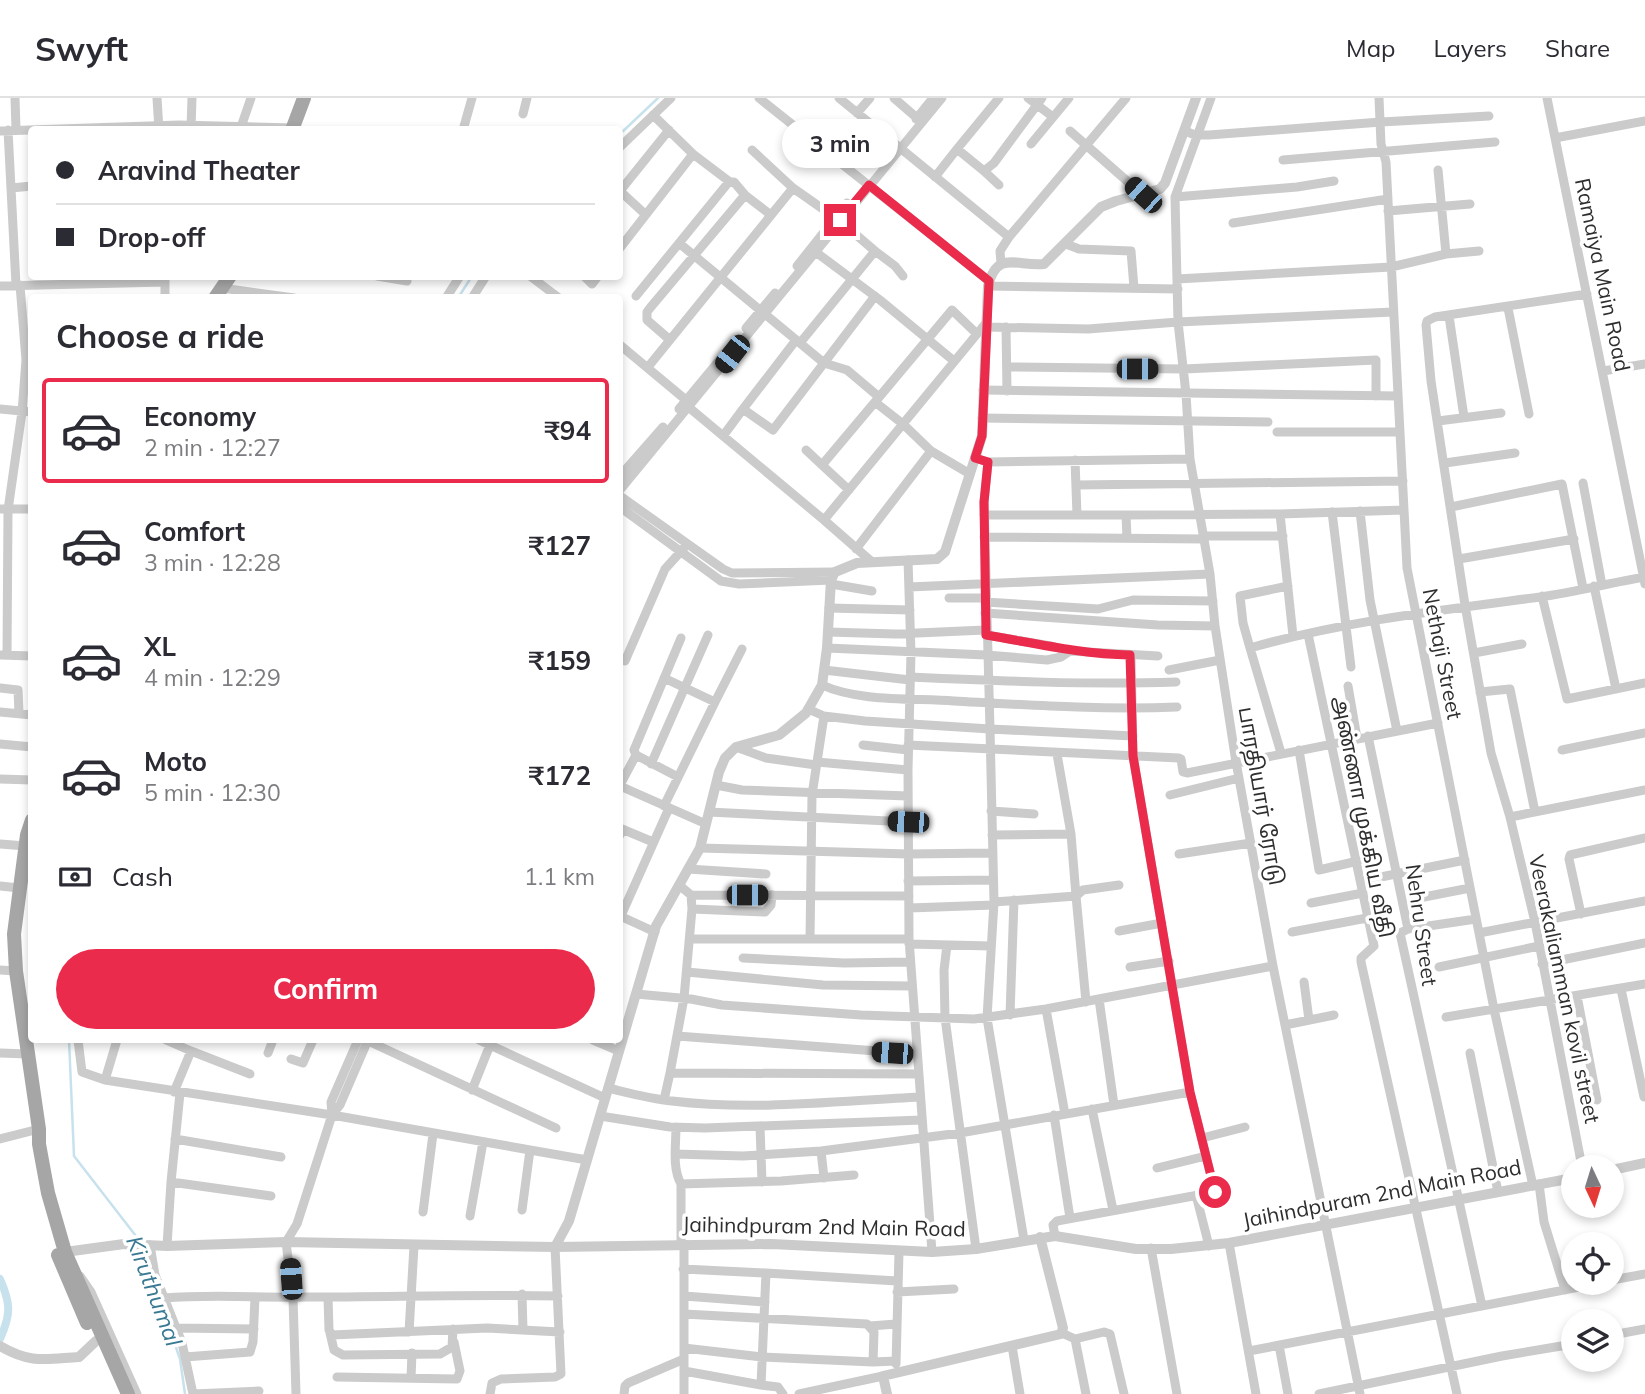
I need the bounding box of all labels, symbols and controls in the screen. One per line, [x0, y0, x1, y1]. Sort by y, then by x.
text: Swyft [35, 28, 128, 69]
text: Map [1346, 33, 1395, 63]
text: Layers [1433, 33, 1507, 63]
text: Share [1545, 33, 1610, 63]
callout: 3 min [782, 118, 898, 167]
text: 3 min [810, 129, 870, 158]
text: Aravind Theater [98, 154, 300, 187]
car [1121, 173, 1166, 217]
street label: Ramaiya Main Road [1570, 176, 1636, 374]
route end [824, 204, 856, 236]
text: Drop-off [98, 221, 205, 254]
text: Choose a ride [56, 316, 264, 356]
car [711, 331, 754, 377]
car [1117, 359, 1159, 380]
icon: car [60, 399, 123, 462]
text: Economy [144, 400, 256, 433]
text: ₹94 [544, 414, 591, 447]
text: 2 min · 12:27 [144, 433, 281, 462]
icon: car [60, 514, 123, 577]
text: Comfort [144, 515, 245, 548]
text: ₹127 [529, 529, 591, 562]
text: 3 min · 12:28 [144, 548, 281, 577]
street label: Nethaji Street [1418, 586, 1468, 722]
icon: car [60, 629, 123, 692]
text: XL [144, 630, 176, 663]
text: ₹159 [529, 644, 591, 677]
text: 4 min · 12:29 [144, 663, 281, 692]
street label: அண்ணா முக்கிய வீதி [1326, 694, 1400, 940]
street label: பாரதியார் ரோடு [1232, 705, 1290, 887]
icon: car [60, 744, 123, 807]
text: Moto [144, 745, 207, 778]
text: ₹172 [529, 759, 591, 792]
text: 5 min · 12:30 [144, 778, 281, 807]
car [887, 811, 930, 833]
street label: Veerakaliamman kovil street [1524, 852, 1606, 1125]
icon: cash [56, 858, 94, 896]
text: Cash [112, 860, 173, 893]
text: 1.1 km [524, 862, 595, 891]
street label: Nehru Street [1401, 862, 1443, 987]
car [727, 885, 769, 906]
button: Confirm [56, 949, 595, 1029]
car [871, 1041, 914, 1065]
street label: Jaihindpuram 2nd Main Road [1240, 1153, 1523, 1233]
north arrow [1561, 1155, 1624, 1218]
map controls [1561, 1155, 1624, 1372]
route start [1199, 1176, 1231, 1208]
street label: Jaihindpuram 2nd Main Road [682, 1211, 966, 1241]
water label: Kiruthumal [120, 1231, 189, 1351]
button: locate [1561, 1232, 1624, 1295]
car [280, 1257, 303, 1301]
button: layers [1561, 1309, 1624, 1372]

